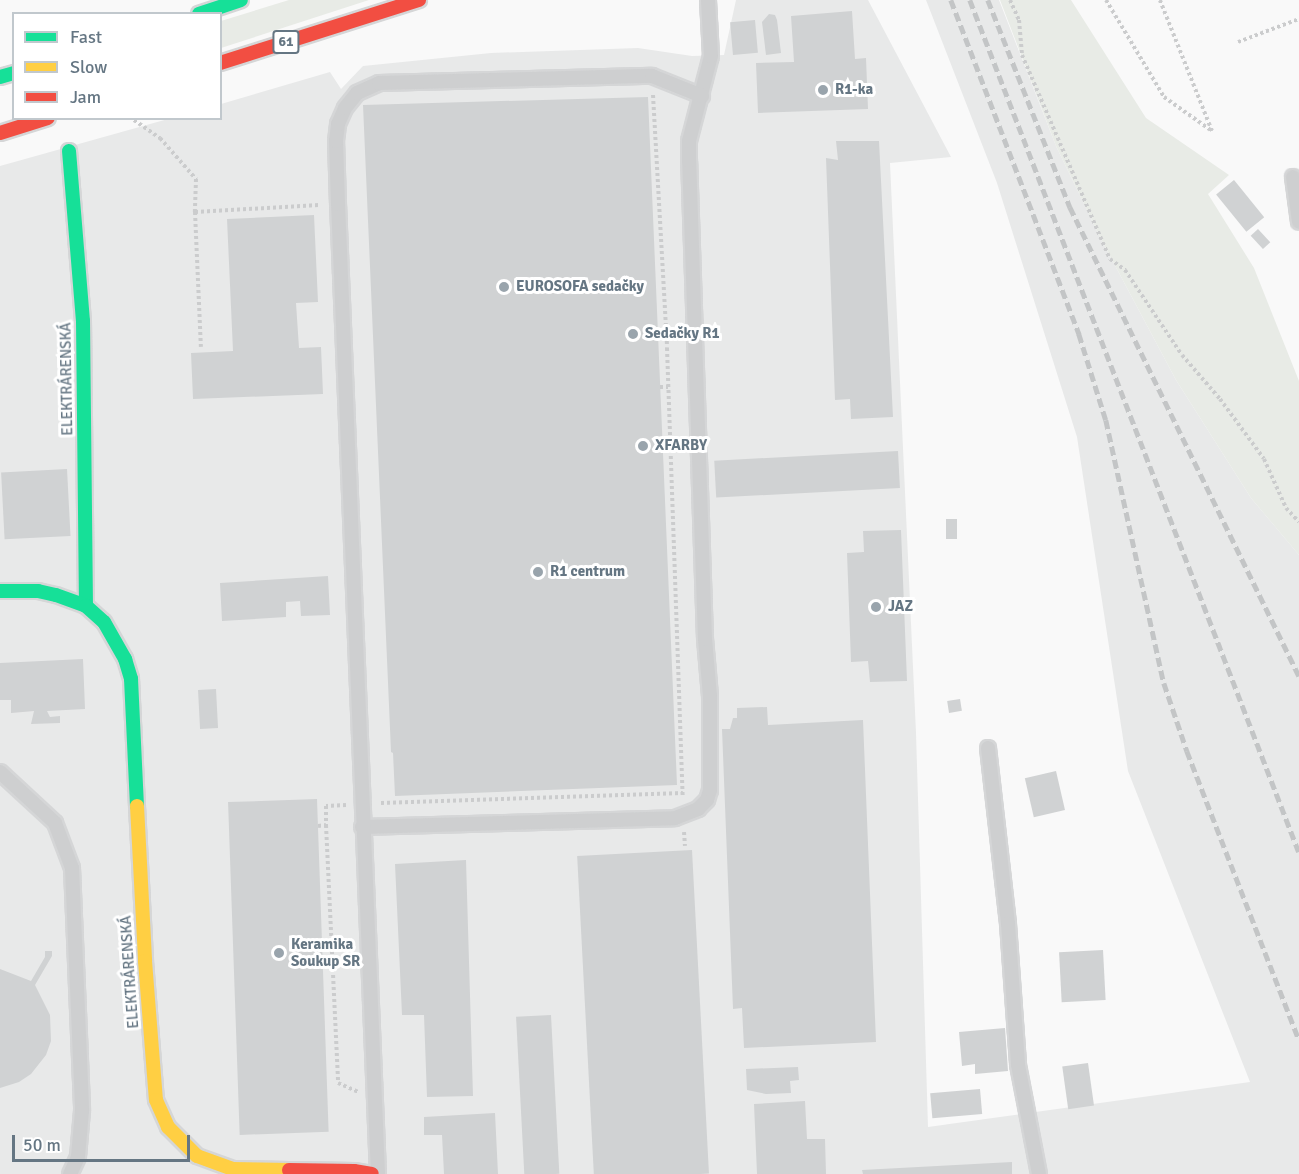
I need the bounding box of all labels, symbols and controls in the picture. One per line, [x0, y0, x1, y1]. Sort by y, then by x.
legend [12, 12, 222, 120]
text: Fast [70, 26, 102, 48]
road number: 61 [271, 31, 301, 53]
text: Slow [70, 56, 107, 78]
place label: R1-ka [835, 81, 873, 99]
marker: R1-ka [816, 83, 830, 97]
text: Jam [70, 86, 101, 108]
place label: EUROSOFA sedačky [516, 278, 644, 296]
marker: EUROSOFA sedačky [497, 280, 511, 294]
street label: ELEKTRÁRENSKÁ [57, 322, 77, 436]
place label: Sedačky R1 [645, 325, 720, 343]
marker: Sedačky R1 [626, 327, 640, 341]
place label: XFARBY [655, 437, 707, 455]
marker: XFARBY [636, 439, 650, 453]
place label: R1 centrum [550, 563, 625, 581]
marker: R1 centrum [531, 565, 545, 579]
place label: JAZ [888, 598, 913, 616]
marker: JAZ [869, 600, 883, 614]
street label: ELEKTRÁRENSKÁ [117, 915, 143, 1029]
place label: Keramika Soukup SR [291, 935, 360, 970]
marker: Keramika Soukup SR [272, 946, 286, 960]
scale bar [15, 1123, 194, 1161]
text: 50 m [23, 1134, 61, 1156]

